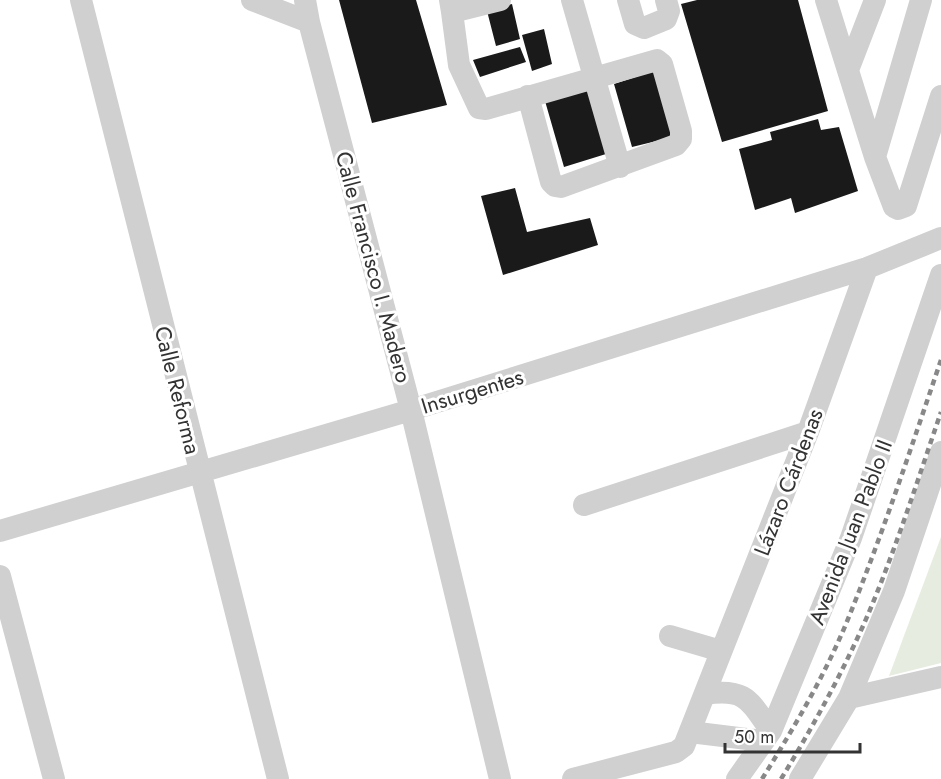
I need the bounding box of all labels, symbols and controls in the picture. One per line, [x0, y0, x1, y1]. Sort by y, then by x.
street label: Calle Francisco I. Madero [328, 148, 420, 386]
street label: Calle Reforma [147, 323, 209, 457]
street label: Insurgentes [417, 360, 527, 422]
street label: Lázaro Cárdenas [745, 404, 831, 560]
street label: Avenida Juan Pablo II [800, 435, 900, 629]
scale bar [725, 716, 860, 754]
text: 50 m [734, 724, 774, 750]

